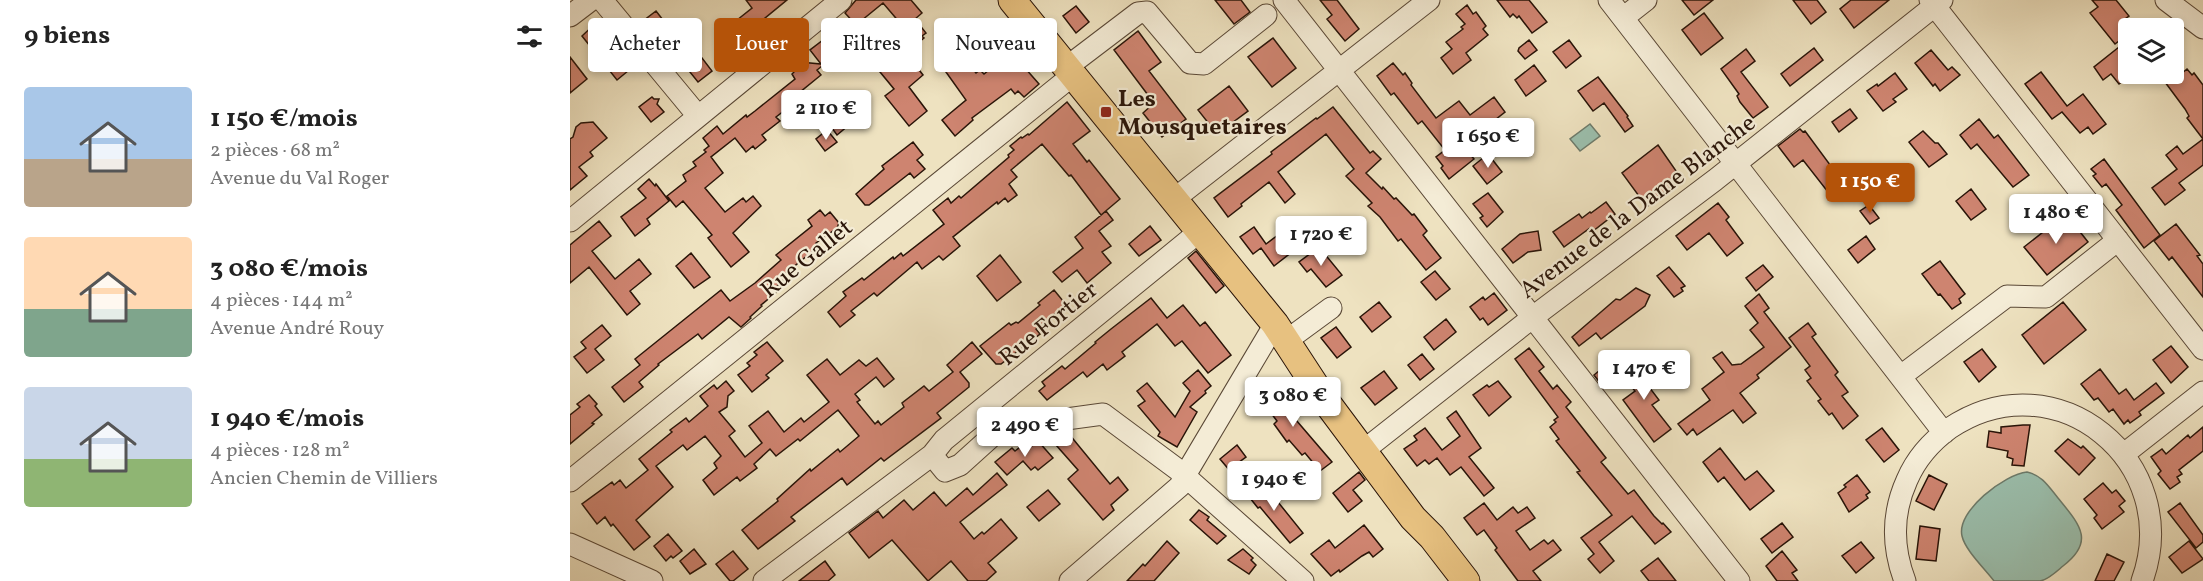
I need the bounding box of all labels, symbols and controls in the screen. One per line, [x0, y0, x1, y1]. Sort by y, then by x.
text: 9 biens [24, 18, 110, 54]
chip: Acheter [588, 18, 702, 72]
chip: Louer [714, 18, 809, 72]
chip: Filtres [821, 18, 922, 72]
chip: Nouveau [934, 18, 1057, 72]
map controls [2118, 18, 2184, 84]
button: layers [2118, 18, 2184, 84]
icon: filters [513, 20, 546, 53]
place label: Les Mousquetaires [1118, 83, 1287, 145]
pin: 2 110 € [771, 90, 881, 141]
text: 2 110 € [795, 95, 857, 123]
text: 1 150 €/mois [210, 101, 358, 137]
marker: Les Mousquetaires [1099, 105, 1113, 119]
street label: Avenue de la Dame Blanche [1513, 107, 1763, 308]
icon: home [72, 111, 144, 183]
pin: 1 650 € [1433, 118, 1543, 169]
text: 1 650 € [1456, 123, 1520, 151]
text: 2 pièces · 68 m² [210, 137, 340, 165]
pin: 1 150 € [1815, 163, 1925, 214]
text: Avenue du Val Roger [210, 165, 389, 193]
text: 1 150 € [1840, 168, 1900, 196]
pin: 1 480 € [2001, 194, 2111, 245]
text: 1 480 € [2023, 199, 2089, 227]
street label: Rue Gallet [754, 212, 861, 307]
pin: 1 720 € [1266, 216, 1376, 267]
text: 1 720 € [1290, 221, 1352, 249]
text: 3 080 €/mois [210, 251, 368, 287]
icon: home [72, 261, 144, 333]
street label: Rue Fortier [993, 274, 1106, 375]
text: 4 pièces · 144 m² [210, 287, 353, 315]
text: Avenue André Rouy [210, 315, 384, 343]
pin: 1 470 € [1589, 350, 1699, 401]
text: 1 470 € [1612, 355, 1676, 383]
pin: 3 080 € [1238, 377, 1348, 428]
text: 3 080 € [1259, 382, 1327, 410]
text: 1 940 €/mois [210, 401, 364, 437]
pin: 2 490 € [970, 407, 1080, 458]
icon: home [72, 411, 144, 483]
text: 2 490 € [991, 412, 1059, 440]
text: 4 pièces · 128 m² [210, 437, 350, 465]
pin: 1 940 € [1219, 461, 1329, 512]
text: Ancien Chemin de Villiers [210, 465, 438, 493]
text: 1 940 € [1241, 466, 1307, 494]

